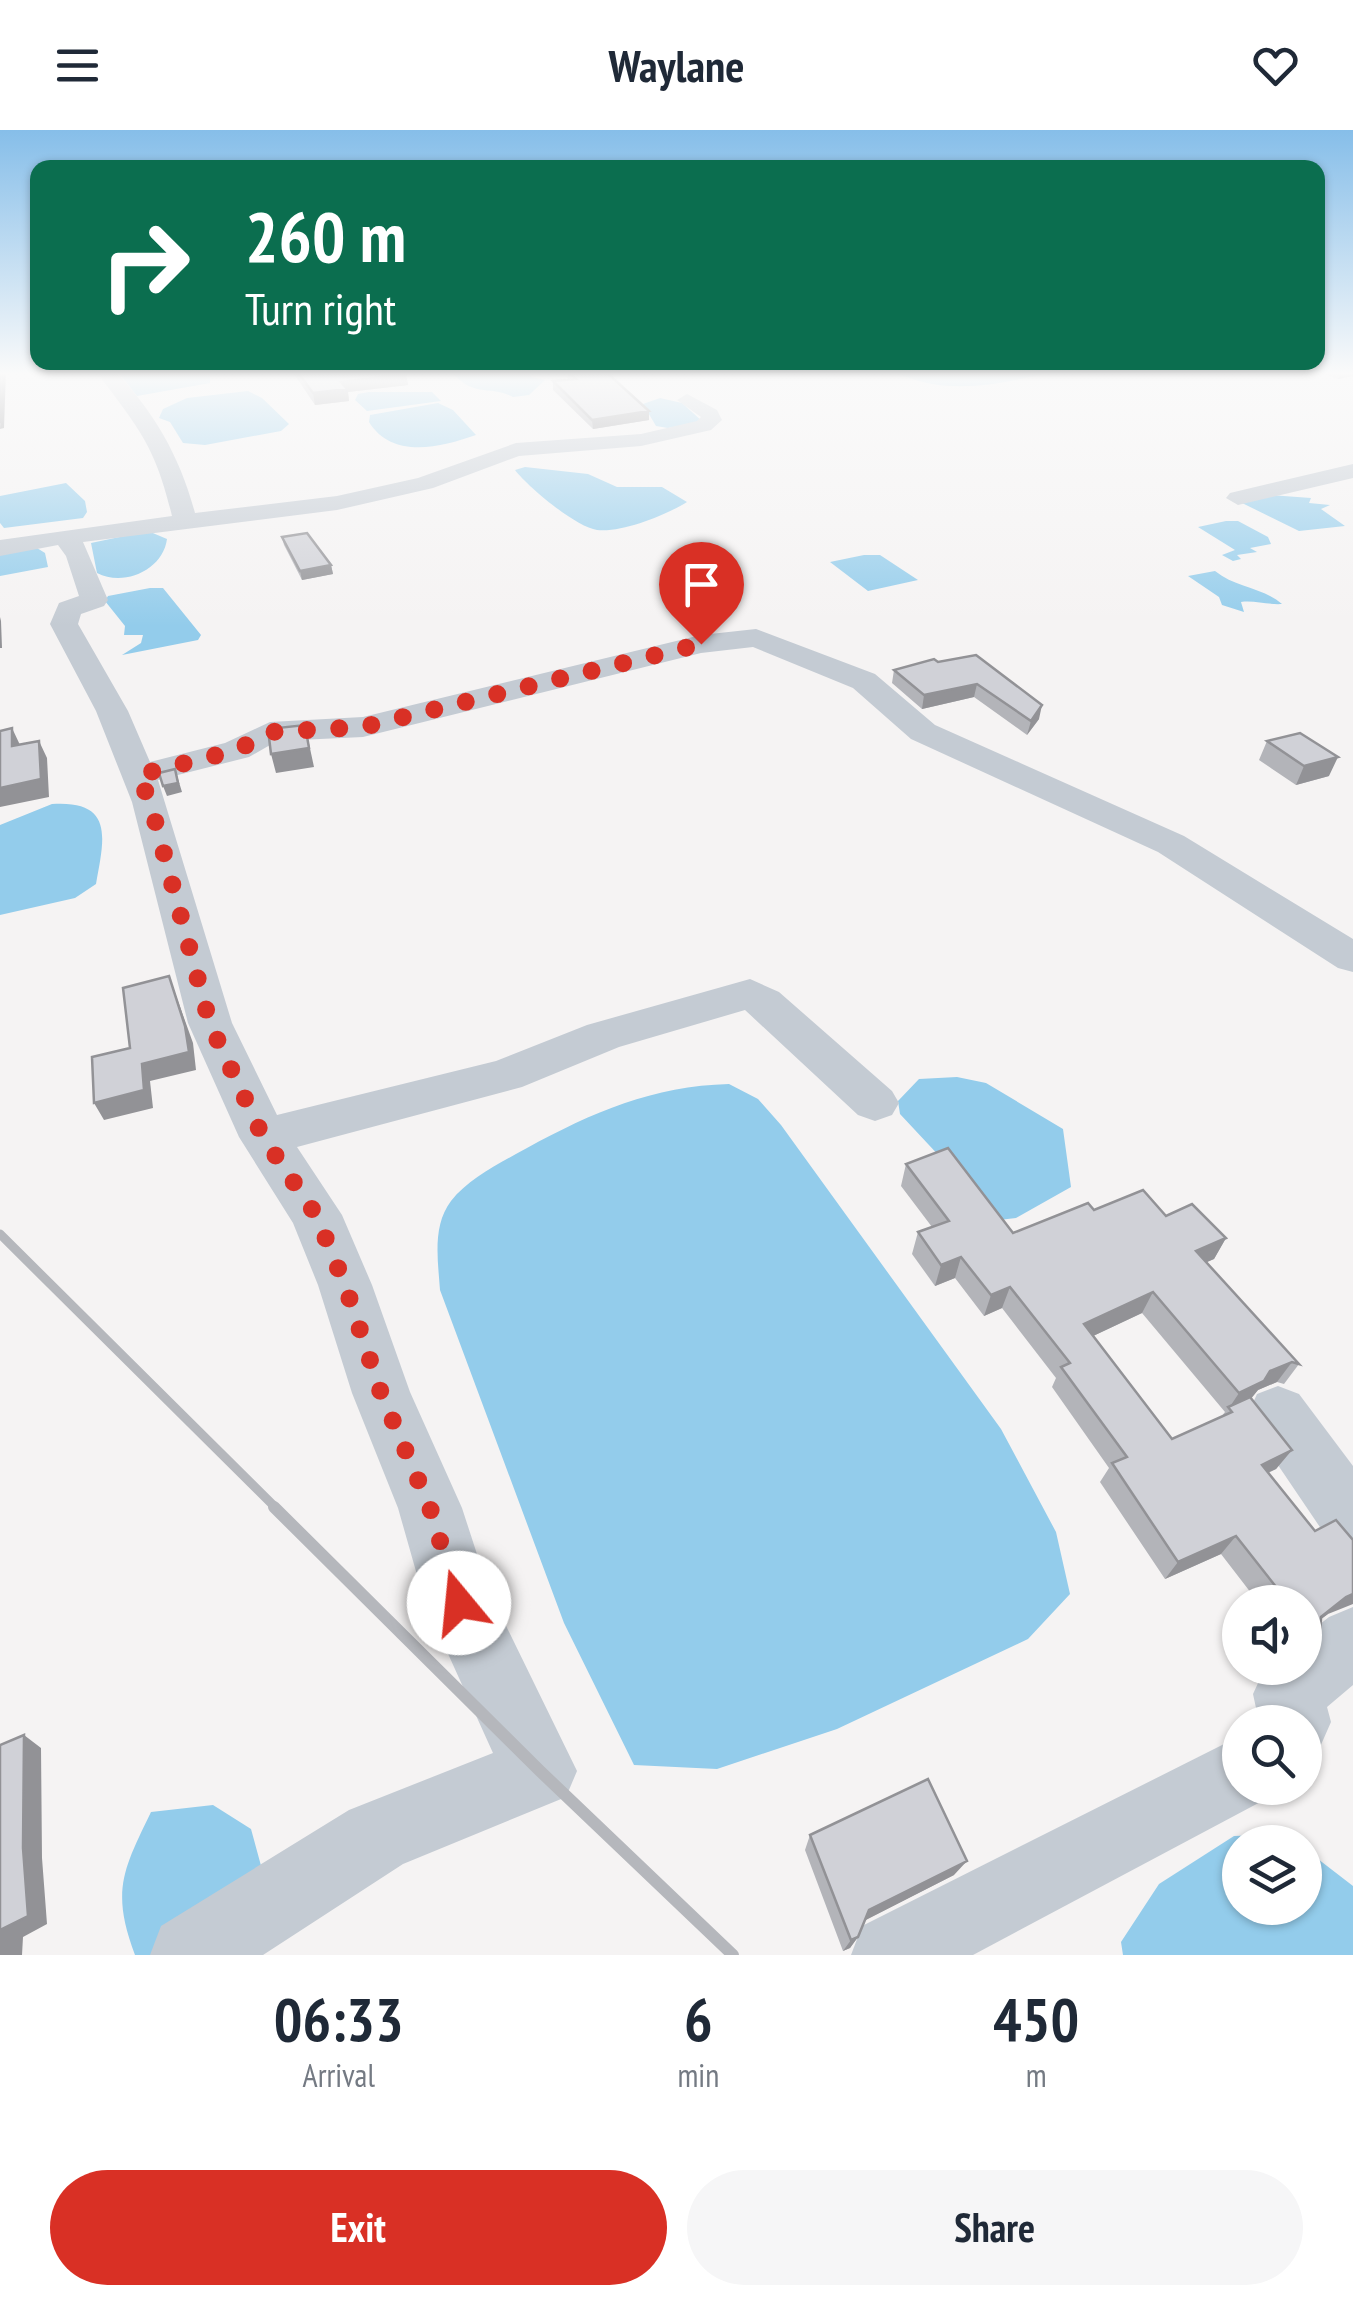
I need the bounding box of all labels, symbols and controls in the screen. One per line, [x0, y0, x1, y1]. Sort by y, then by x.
text: Waylane [609, 36, 745, 94]
icon: menu [50, 38, 105, 93]
icon: heart [1248, 38, 1303, 93]
text: 260 m [245, 191, 406, 281]
icon: right [80, 200, 210, 330]
text: Turn right [245, 279, 396, 337]
pin [659, 542, 744, 645]
icon: arrive [674, 557, 729, 612]
position arrow [407, 1551, 511, 1655]
map controls [1222, 1585, 1322, 1925]
button: sound [1222, 1585, 1322, 1685]
button: search [1222, 1705, 1322, 1805]
button: layers [1222, 1825, 1322, 1925]
text: 06:33 [274, 1980, 404, 2058]
text: 6 [684, 1980, 713, 2058]
text: 450 [993, 1980, 1079, 2058]
text: Arrival [303, 2054, 375, 2096]
text: min [677, 2054, 719, 2096]
text: m [1026, 2054, 1047, 2096]
button: Exit [50, 2170, 667, 2285]
button: Share [687, 2170, 1303, 2285]

